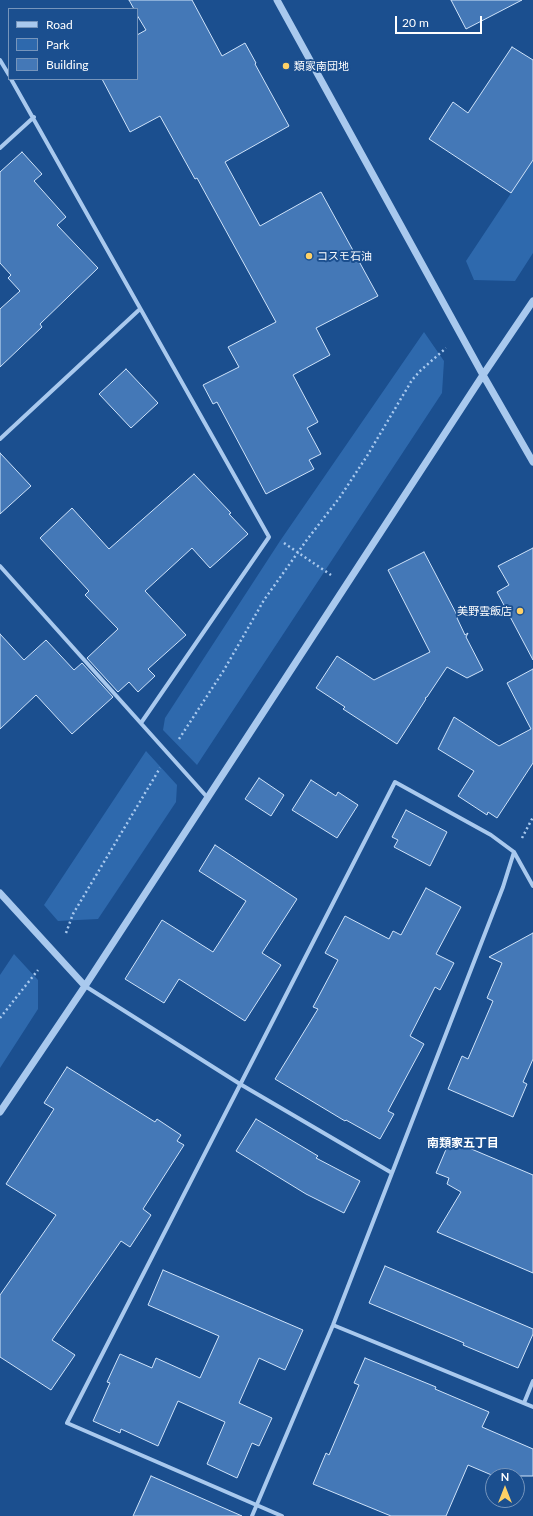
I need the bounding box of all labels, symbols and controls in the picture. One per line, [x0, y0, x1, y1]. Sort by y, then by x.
legend [8, 8, 138, 80]
scale bar [397, 8, 484, 34]
text: 20 m [402, 15, 429, 30]
text: Road [46, 17, 73, 32]
text: Park [46, 37, 69, 52]
text: Building [46, 57, 89, 72]
place label: 類家南団地 [294, 59, 349, 73]
marker: 類家南団地 [281, 61, 291, 71]
place label: コスモ石油 [317, 249, 372, 263]
marker: コスモ石油 [304, 251, 314, 261]
place label: 美野雲飯店 [457, 604, 512, 618]
marker: 美野雲飯店 [515, 606, 525, 616]
district label: 南類家五丁目 [427, 1136, 499, 1150]
north arrow [485, 1468, 525, 1508]
text: N [501, 1470, 509, 1483]

